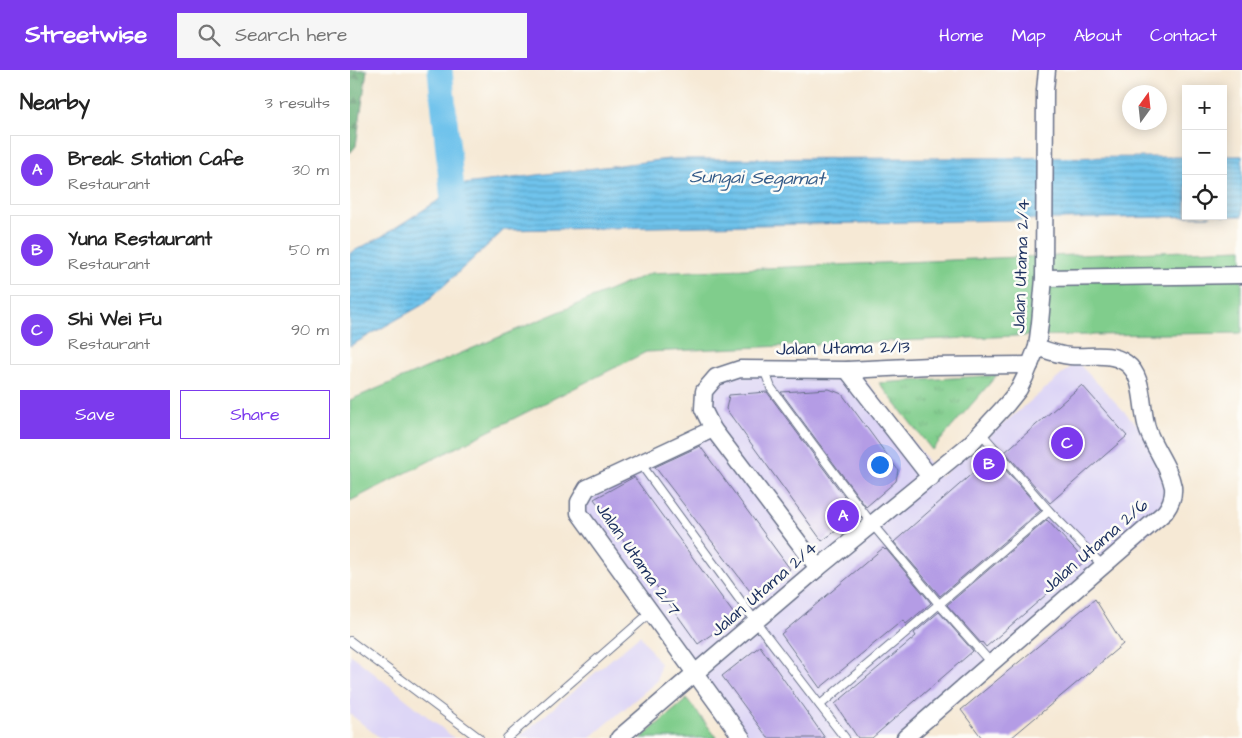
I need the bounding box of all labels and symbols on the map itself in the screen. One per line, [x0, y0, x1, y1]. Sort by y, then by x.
north arrow [1122, 85, 1167, 130]
water label: Sungai Segamat [689, 163, 827, 193]
street label: Jalan Utama 2/4 [1006, 198, 1036, 334]
street label: Jalan Utama 2/13 [776, 334, 910, 362]
pin: C [1051, 424, 1083, 462]
pin: B [973, 445, 1005, 483]
your location [867, 452, 893, 478]
street label: Jalan Utama 2/6 [1036, 493, 1154, 599]
street label: Jalan Utama 2/7 [590, 497, 686, 621]
pin: A [827, 497, 859, 535]
street label: Jalan Utama 2/4 [705, 535, 823, 643]

